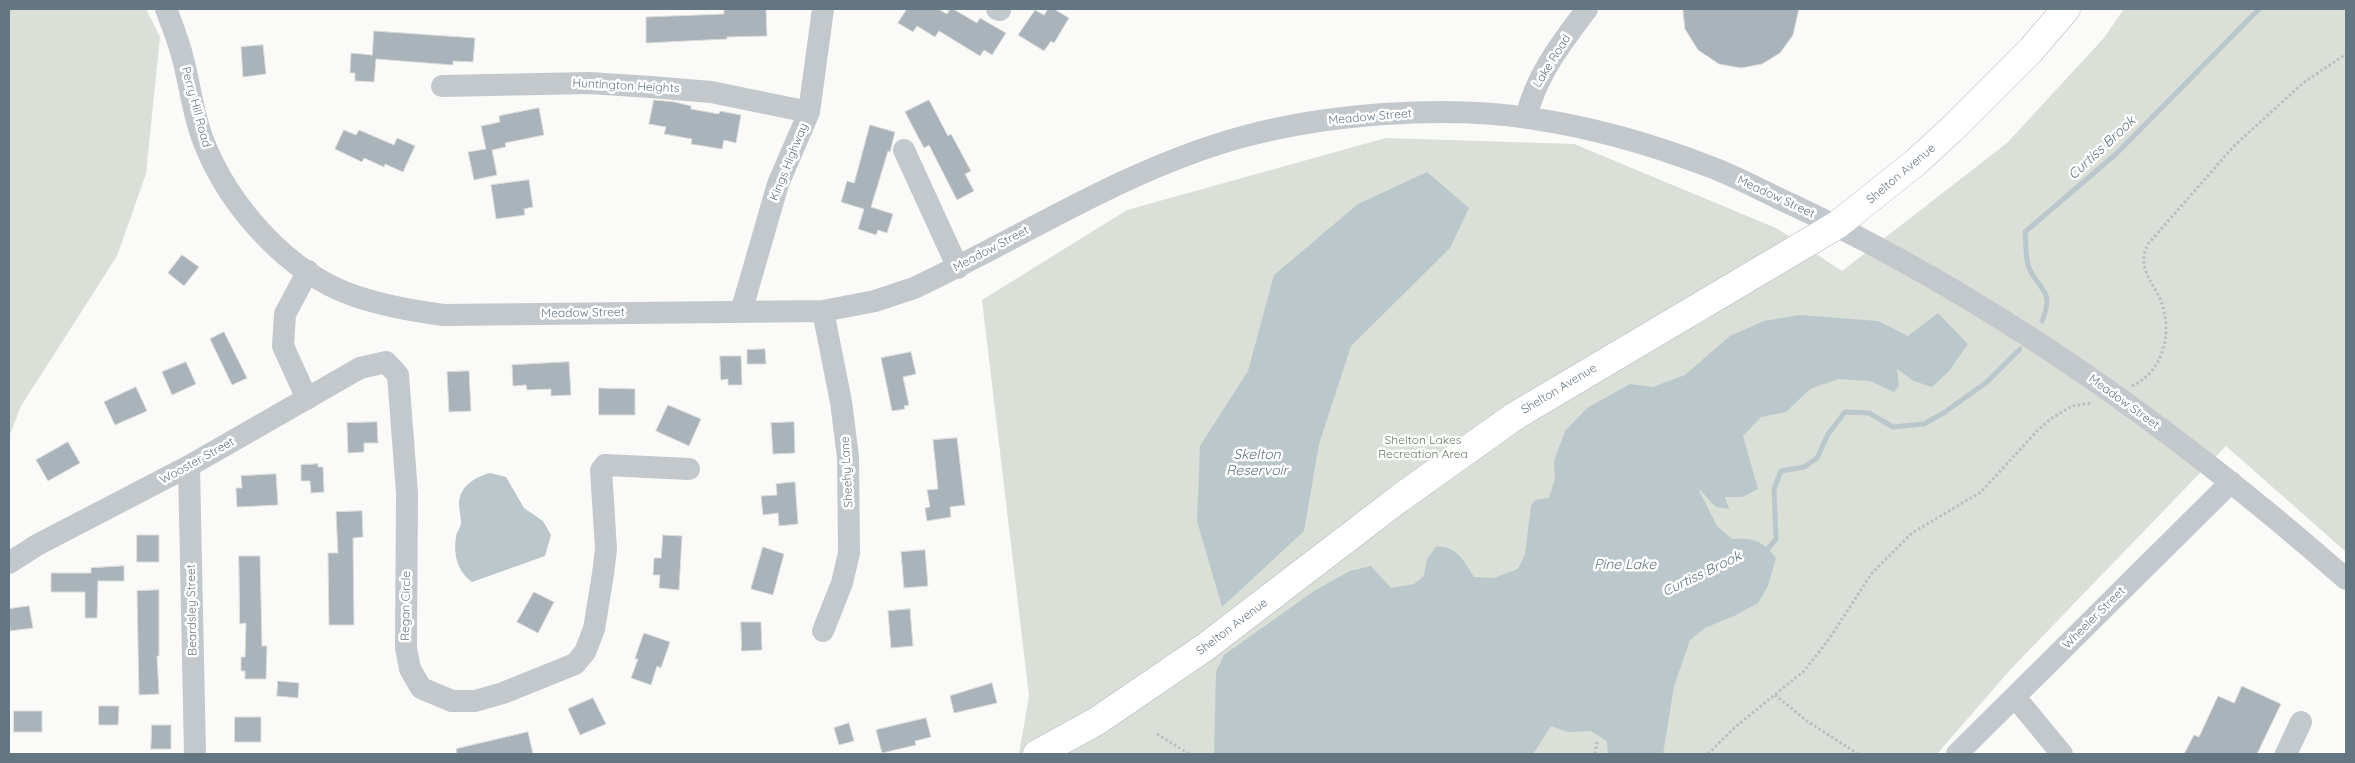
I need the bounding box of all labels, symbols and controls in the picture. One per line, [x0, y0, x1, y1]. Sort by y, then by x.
street label: Lake Road [1530, 32, 1574, 90]
street label: Perry Hill Road [178, 65, 214, 149]
street label: Huntington Heights [572, 76, 680, 96]
street label: Meadow Street [1328, 106, 1412, 128]
water label: Curtiss Brook [2065, 113, 2139, 183]
street label: Kings Highway [767, 121, 811, 203]
street label: Shelton Avenue [1864, 141, 1938, 207]
street label: Meadow Street [1735, 173, 1817, 221]
street label: Meadow Street [951, 223, 1031, 275]
street label: Meadow Street [541, 305, 625, 321]
street label: Shelton Avenue [1519, 361, 1599, 417]
street label: Meadow Street [2086, 372, 2162, 432]
park label: Shelton Lakes Recreation Area [1378, 433, 1468, 461]
street label: Wooster Street [157, 435, 237, 487]
street label: Sheehy Lane [838, 436, 856, 508]
water label: Skelton Reservoir [1226, 447, 1288, 480]
water label: Curtiss Brook [1660, 548, 1744, 600]
water label: Pine Lake [1594, 557, 1656, 573]
street label: Beardsley Street [184, 564, 200, 656]
street label: Regan Circle [398, 571, 414, 641]
street label: Wheeler Street [2060, 584, 2128, 652]
street label: Shelton Avenue [1193, 596, 1271, 658]

